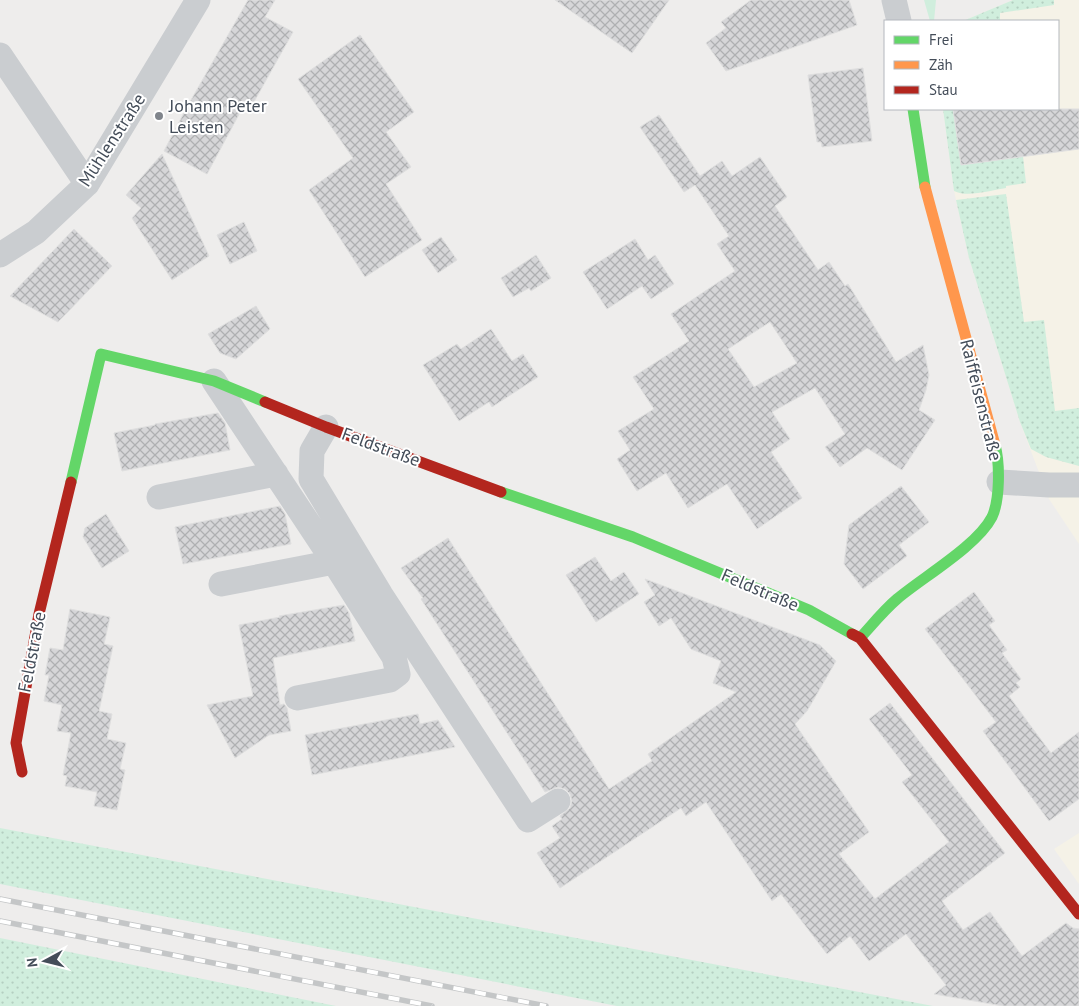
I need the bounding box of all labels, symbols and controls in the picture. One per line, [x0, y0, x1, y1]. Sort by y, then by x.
legend [884, 20, 1059, 110]
text: Frei [929, 30, 954, 49]
text: Zäh [929, 55, 953, 74]
text: Stau [929, 80, 958, 99]
street label: Mühlenstraße [73, 89, 150, 191]
place label: Johann Peter Leisten [168, 94, 267, 138]
marker: Johann Peter Leisten [153, 110, 165, 122]
street label: Raiffeisenstraße [955, 337, 1008, 463]
street label: Feldstraße [339, 422, 424, 471]
street label: Feldstraße [718, 563, 802, 616]
street label: Feldstraße [12, 610, 51, 694]
north arrow [20, 936, 70, 986]
text: N [23, 957, 42, 968]

